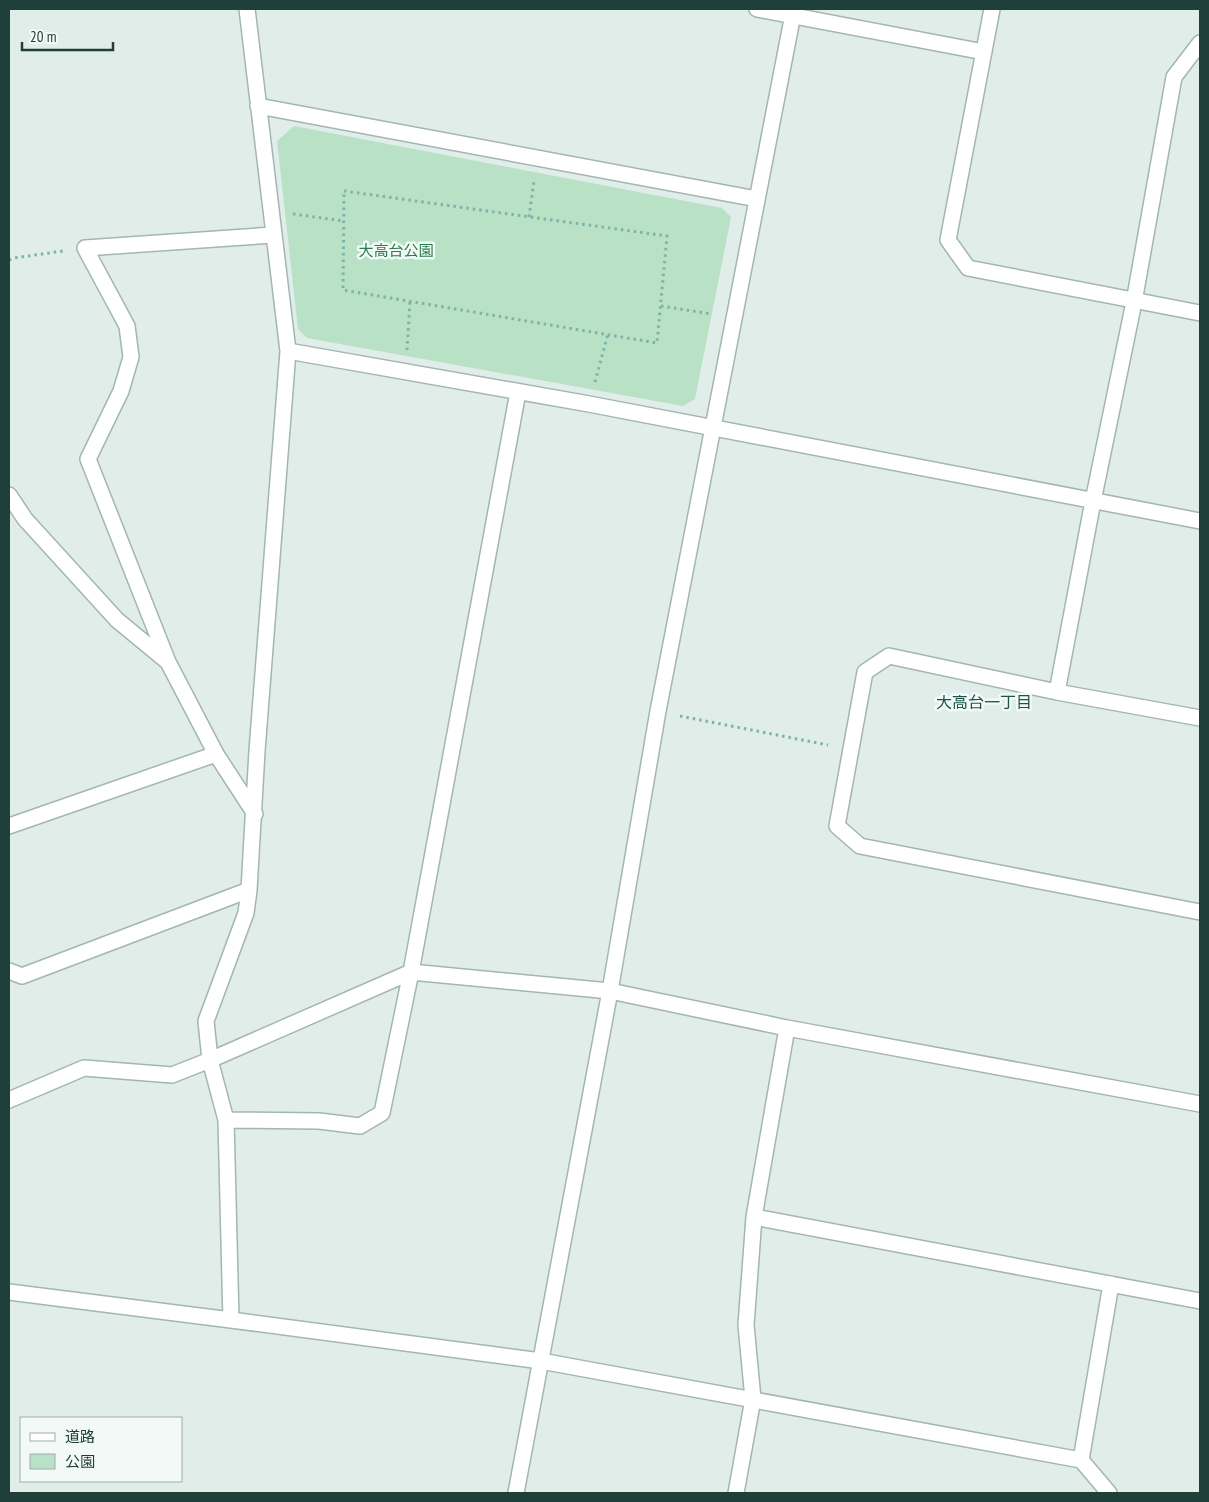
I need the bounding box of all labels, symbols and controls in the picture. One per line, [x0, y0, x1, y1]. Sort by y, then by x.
scale bar [22, 20, 114, 52]
text: 20 m [30, 27, 56, 46]
park label: 大高台公園 [358, 241, 434, 260]
district label: 大高台一丁目 [936, 692, 1032, 712]
legend [20, 1417, 182, 1482]
text: 道路 [65, 1427, 95, 1446]
text: 公園 [65, 1452, 95, 1471]

